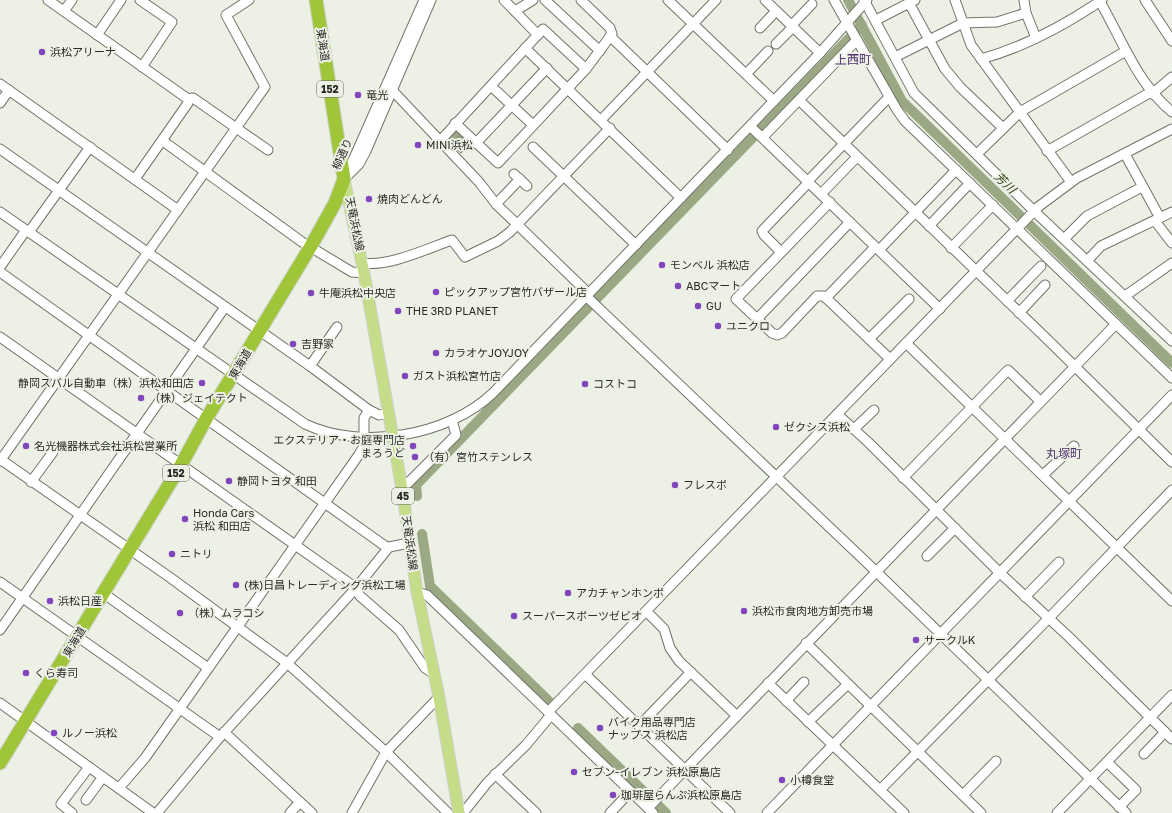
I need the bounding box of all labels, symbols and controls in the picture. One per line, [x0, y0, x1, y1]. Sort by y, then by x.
street label: 東海道 [314, 28, 332, 62]
place label: 浜松アリーナ [50, 45, 116, 58]
marker: 浜松アリーナ [37, 47, 47, 57]
district label: 上西町 [835, 52, 871, 67]
road number: 152 [317, 81, 343, 97]
place label: 竜光 [366, 88, 388, 101]
marker: 竜光 [353, 90, 363, 100]
street label: 柳通り [329, 136, 354, 172]
place label: MINI浜松 [426, 138, 473, 151]
marker: MINI浜松 [413, 140, 423, 150]
water label: 芳川 [991, 169, 1021, 198]
place label: 焼肉どんどん [377, 192, 443, 205]
marker: 焼肉どんどん [364, 194, 374, 204]
street label: 天竜浜松線 [344, 196, 367, 252]
place label: モンベル 浜松店 [670, 258, 750, 271]
marker: モンベル 浜松店 [657, 260, 667, 270]
place label: ABCマート [686, 279, 741, 292]
marker: ABCマート [673, 281, 683, 291]
place label: ピックアップ宮竹バザール店 [444, 285, 587, 298]
place label: 牛庵浜松中央店 [319, 286, 396, 299]
marker: ピックアップ宮竹バザール店 [431, 287, 441, 297]
marker: 牛庵浜松中央店 [306, 288, 316, 298]
place label: GU [706, 299, 722, 312]
marker: GU [693, 301, 703, 311]
place label: THE 3RD PLANET [406, 304, 498, 317]
marker: THE 3RD PLANET [393, 306, 403, 316]
place label: ユニクロ [726, 319, 770, 332]
marker: ユニクロ [713, 321, 723, 331]
place label: 吉野家 [301, 337, 334, 350]
marker: 吉野家 [288, 339, 298, 349]
street label: 東海道 [226, 346, 253, 381]
place label: カラオケJOYJOY [444, 346, 529, 359]
marker: カラオケJOYJOY [431, 348, 441, 358]
place label: ガスト浜松宮竹店 [413, 369, 501, 382]
marker: ガスト浜松宮竹店 [400, 371, 410, 381]
place label: 静岡スバル自動車（株）浜松和田店 [18, 376, 194, 389]
place label: コストコ [593, 377, 637, 390]
marker: 静岡スバル自動車（株）浜松和田店 [197, 378, 207, 388]
marker: コストコ [580, 379, 590, 389]
place label: （株）ジェイテクト [149, 391, 248, 404]
marker: （株）ジェイテクト [136, 393, 146, 403]
place label: ゼクシス浜松 [784, 420, 850, 433]
marker: ゼクシス浜松 [771, 422, 781, 432]
place label: エクステリア・お庭専門店 まろうど [273, 433, 405, 459]
place label: 名光機器株式会社浜松営業所 [34, 439, 178, 452]
marker: 名光機器株式会社浜松営業所 [21, 441, 31, 451]
marker: エクステリア・お庭専門店 まろうど [408, 441, 418, 451]
district label: 丸塚町 [1046, 446, 1082, 461]
place label: （有）宮竹ステンレス [423, 450, 533, 463]
marker: （有）宮竹ステンレス [410, 452, 420, 462]
road number: 152 [163, 465, 189, 481]
place label: 静岡トヨタ 和田 [237, 474, 317, 487]
marker: 静岡トヨタ 和田 [224, 476, 234, 486]
place label: フレスポ [683, 478, 727, 491]
marker: フレスポ [670, 480, 680, 490]
road number: 45 [392, 488, 414, 504]
place label: Honda Cars 浜松 和田店 [193, 506, 254, 532]
marker: Honda Cars 浜松 和田店 [180, 514, 190, 524]
street label: 天竜浜松線 [400, 515, 421, 571]
place label: ニトリ [180, 547, 213, 560]
marker: ニトリ [167, 549, 177, 559]
place label: (株)日昌トレーディング浜松工場 [244, 578, 406, 591]
marker: (株)日昌トレーディング浜松工場 [231, 580, 241, 590]
place label: アカチャンホンポ [576, 586, 664, 599]
marker: アカチャンホンポ [563, 588, 573, 598]
place label: 浜松日産 [58, 594, 102, 607]
marker: 浜松日産 [45, 596, 55, 606]
place label: 浜松市食肉地方卸売市場 [752, 604, 873, 617]
place label: （株）ムラコシ [188, 606, 264, 619]
marker: 浜松市食肉地方卸売市場 [739, 606, 749, 616]
marker: （株）ムラコシ [175, 608, 185, 618]
place label: スーパースポーツゼビオ [522, 609, 642, 622]
marker: スーパースポーツゼビオ [509, 611, 519, 621]
street label: 東海道 [60, 624, 88, 659]
place label: サークルK [924, 633, 976, 646]
marker: サークルK [911, 635, 921, 645]
place label: くら寿司 [34, 666, 78, 679]
marker: くら寿司 [21, 668, 31, 678]
place label: バイク用品専門店 ナップス 浜松店 [608, 715, 696, 741]
marker: バイク用品専門店 ナップス 浜松店 [595, 723, 605, 733]
place label: ルノー浜松 [62, 726, 117, 739]
marker: ルノー浜松 [49, 728, 59, 738]
place label: セブン‐イレブン 浜松原島店 [582, 765, 721, 778]
marker: セブン‐イレブン 浜松原島店 [569, 767, 579, 777]
place label: 小樽食堂 [790, 773, 834, 786]
marker: 小樽食堂 [777, 775, 787, 785]
place label: 珈琲屋らんぷ浜松原島店 [621, 788, 742, 801]
marker: 珈琲屋らんぷ浜松原島店 [608, 790, 618, 800]

